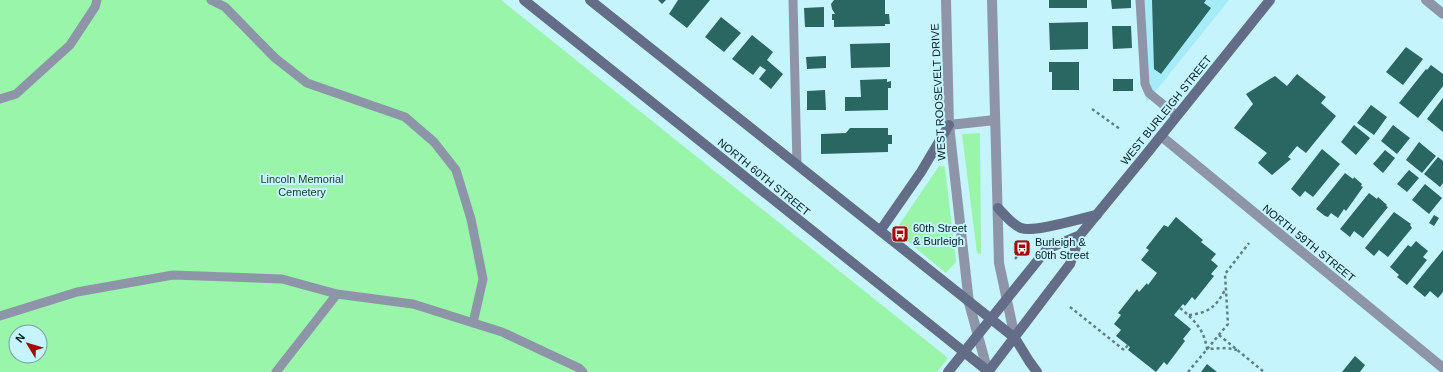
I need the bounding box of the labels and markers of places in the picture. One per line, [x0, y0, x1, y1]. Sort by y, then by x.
place label: 60th Street & Burleigh [913, 222, 967, 247]
bus stop icon: 60th Street & Burleigh [890, 224, 910, 244]
place label: Burleigh & 60th Street [1035, 236, 1089, 261]
bus stop icon: Burleigh & 60th Street [1012, 238, 1032, 258]

